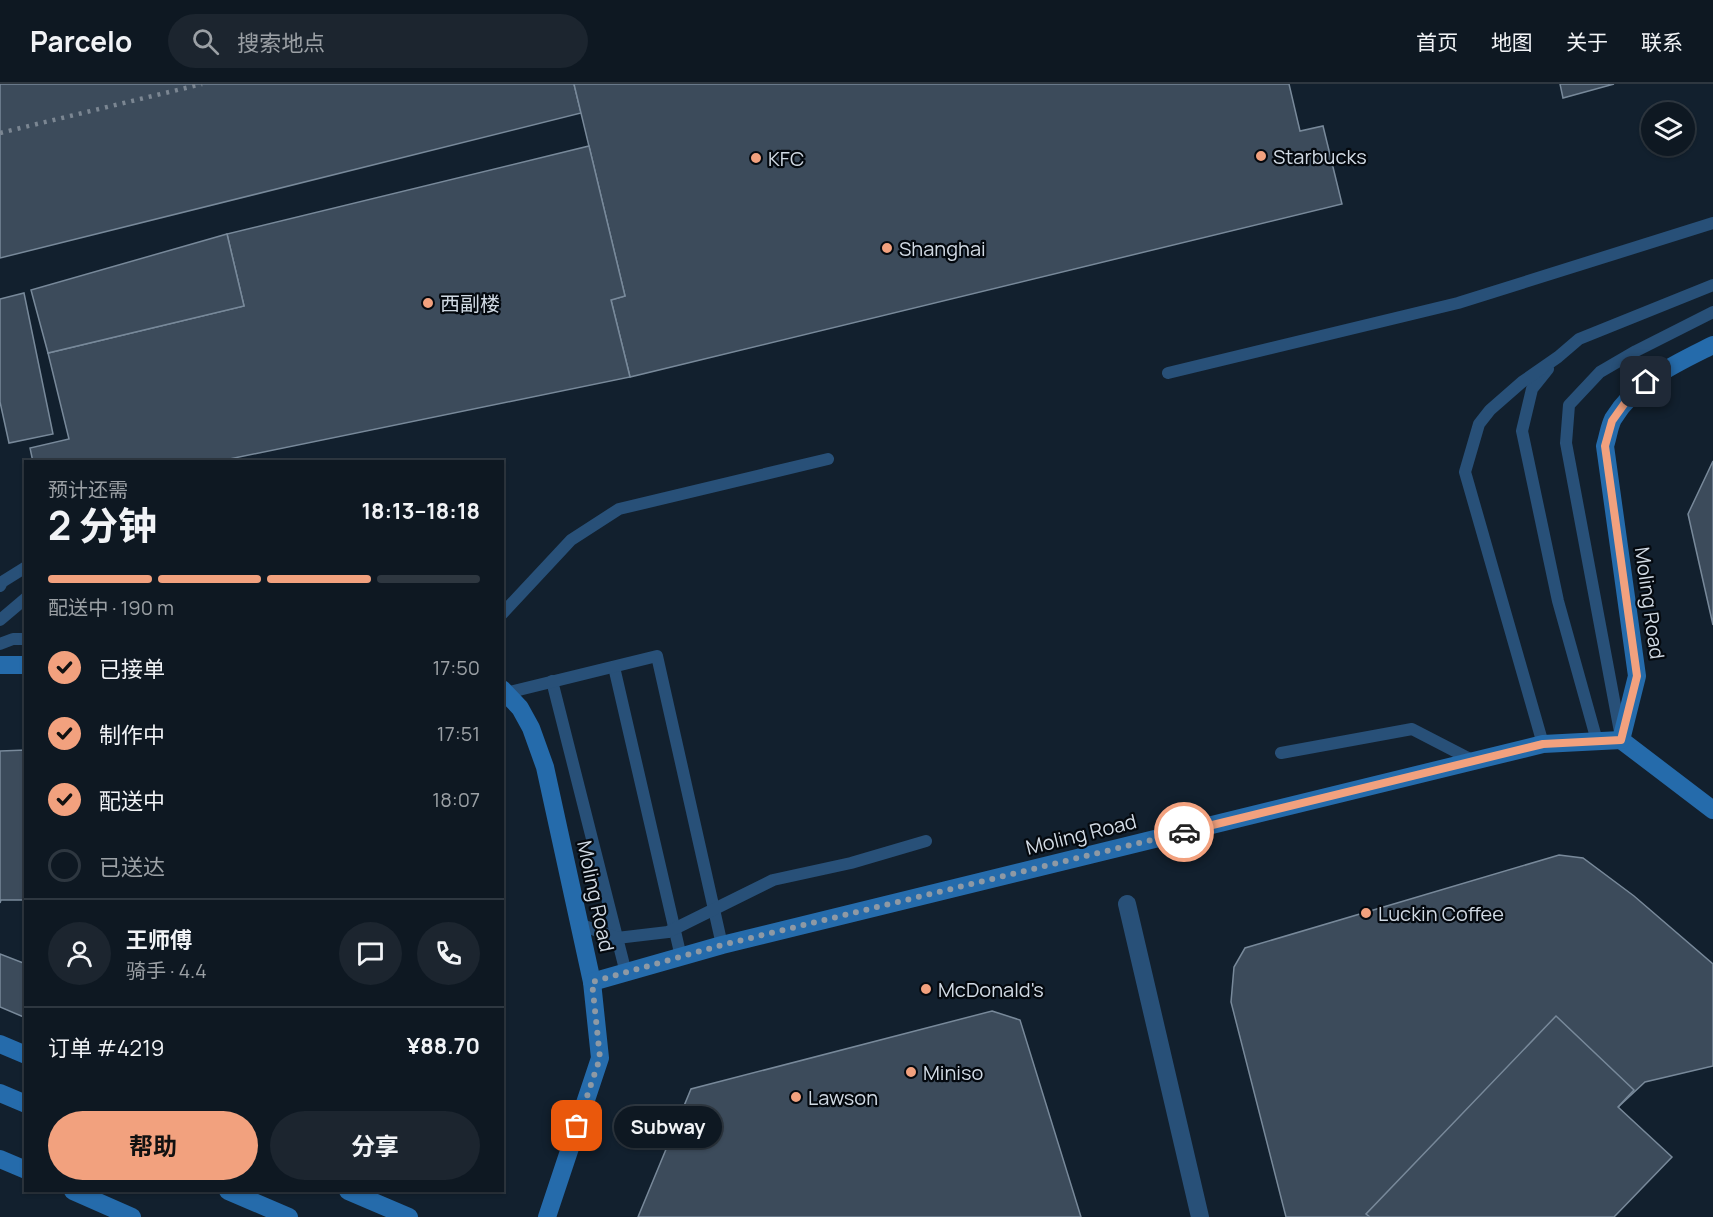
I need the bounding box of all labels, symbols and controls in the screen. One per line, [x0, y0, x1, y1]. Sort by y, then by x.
search box [168, 14, 588, 68]
text: Parcelo [30, 22, 132, 60]
icon: search [189, 25, 222, 58]
text: 搜索地点 [237, 28, 325, 58]
text: 首页 [1416, 28, 1458, 56]
text: 地图 [1491, 28, 1533, 56]
text: 关于 [1566, 28, 1608, 56]
text: 联系 [1641, 28, 1683, 56]
map controls [1641, 102, 1695, 156]
button: layers [1641, 102, 1695, 156]
place label: Starbucks [1273, 143, 1367, 170]
place label: KFC [768, 145, 804, 172]
marker: Starbucks [1254, 149, 1268, 163]
marker: KFC [749, 151, 763, 165]
place label: Shanghai [899, 235, 986, 262]
marker: Shanghai [880, 241, 894, 255]
place label: 西副楼 [440, 290, 500, 317]
marker: 西副楼 [421, 296, 435, 310]
pin [1620, 356, 1671, 407]
icon: home [1629, 365, 1662, 398]
text: 预计还需 [48, 476, 128, 503]
text: 18:13–18:18 [361, 496, 480, 526]
text: 2 分钟 [48, 498, 157, 552]
street label: Moling Road [1629, 545, 1671, 661]
text: 配送中 · 190 m [48, 594, 174, 621]
icon: check [48, 651, 81, 684]
text: 已接单 [99, 654, 165, 684]
text: 17:50 [432, 654, 480, 681]
icon: check [48, 717, 81, 750]
text: 制作中 [99, 720, 165, 750]
text: 17:51 [437, 720, 480, 747]
icon: check [48, 783, 81, 816]
text: 配送中 [99, 786, 165, 816]
text: 18:07 [432, 786, 480, 813]
courier [1154, 802, 1214, 862]
street label: Moling Road [1023, 807, 1139, 861]
icon: car [1168, 816, 1201, 849]
street label: Moling Road [571, 838, 621, 954]
text: 已送达 [99, 852, 165, 882]
place label: Luckin Coffee [1378, 900, 1504, 927]
marker: Luckin Coffee [1359, 906, 1373, 920]
button: person [48, 922, 111, 985]
button: chat [339, 922, 402, 985]
button: phone [417, 922, 480, 985]
text: 王师傅 [126, 925, 192, 955]
text: 骑手 · 4.4 [126, 957, 207, 984]
place label: McDonald's [938, 976, 1044, 1003]
marker: McDonald's [919, 982, 933, 996]
text: ¥88.70 [407, 1031, 480, 1061]
text: 订单 #4219 [48, 1033, 164, 1063]
place label: Miniso [923, 1059, 984, 1086]
marker: Miniso [904, 1065, 918, 1079]
place label: Lawson [808, 1084, 878, 1111]
marker: Lawson [789, 1090, 803, 1104]
pin [551, 1100, 602, 1151]
callout: Subway [613, 1105, 721, 1147]
icon: bag [560, 1109, 593, 1142]
button: 帮助 [48, 1111, 258, 1180]
button: 分享 [270, 1111, 480, 1180]
text: Subway [630, 1113, 706, 1140]

